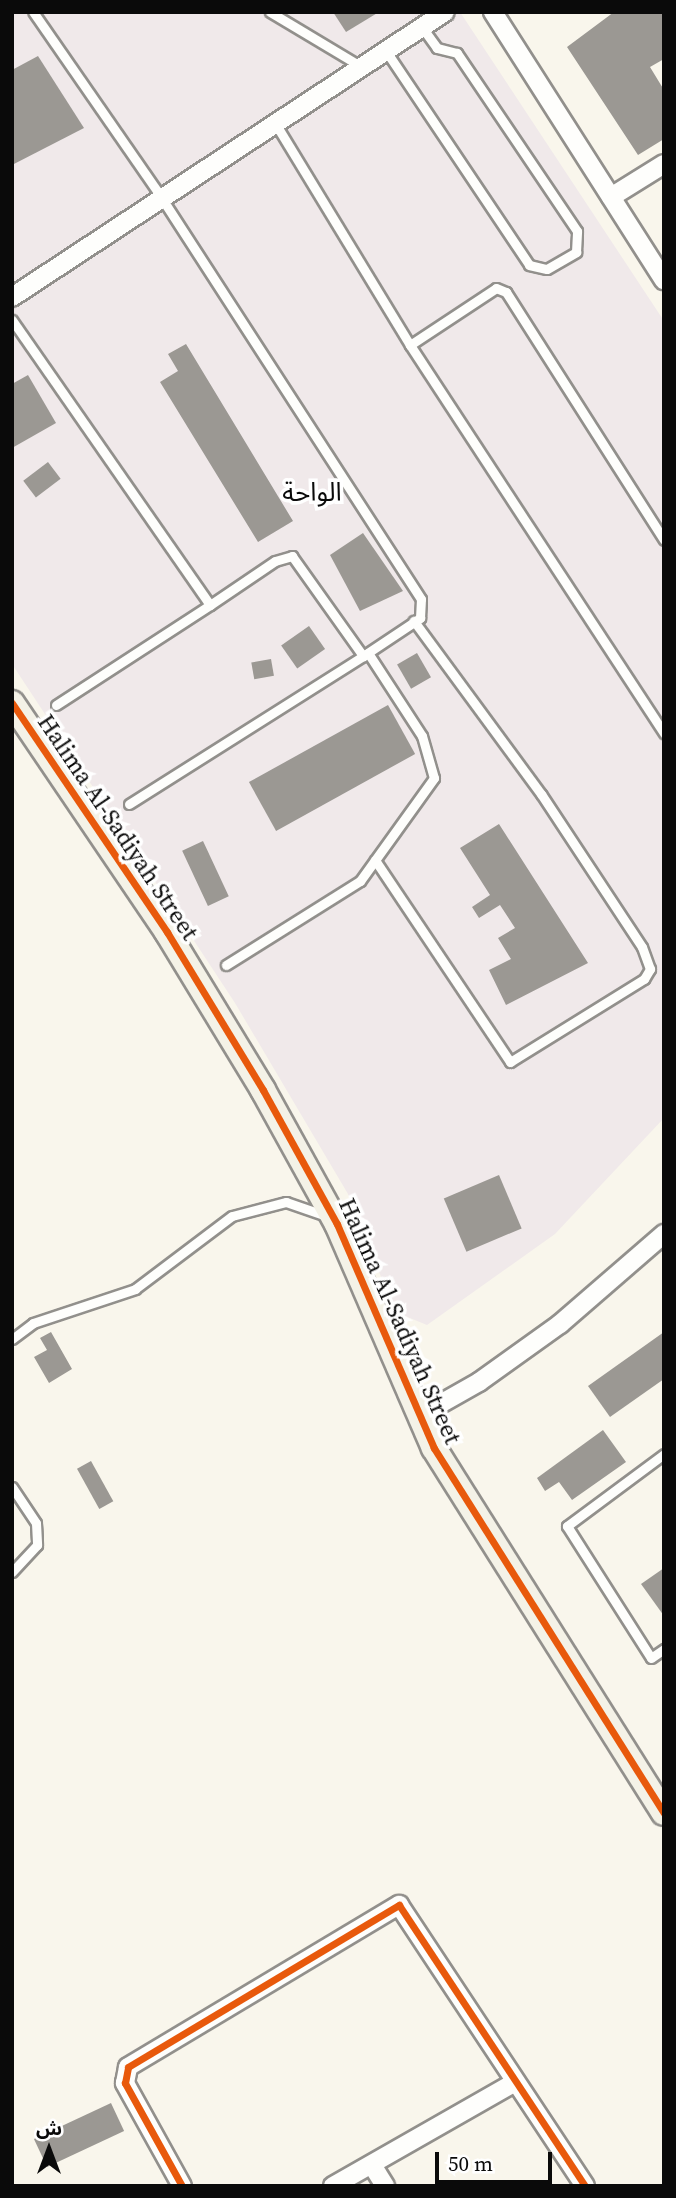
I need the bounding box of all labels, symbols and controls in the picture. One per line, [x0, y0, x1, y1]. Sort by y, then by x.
district label: الواحة [282, 477, 342, 509]
street label: Halima Al-Sadiyah Street [32, 709, 204, 945]
street label: Halima Al-Sadiyah Street [333, 1194, 467, 1448]
north arrow [14, 2114, 84, 2184]
text: ش [36, 2115, 62, 2141]
scale bar [438, 2138, 555, 2182]
text: 50 m [448, 2149, 493, 2178]

